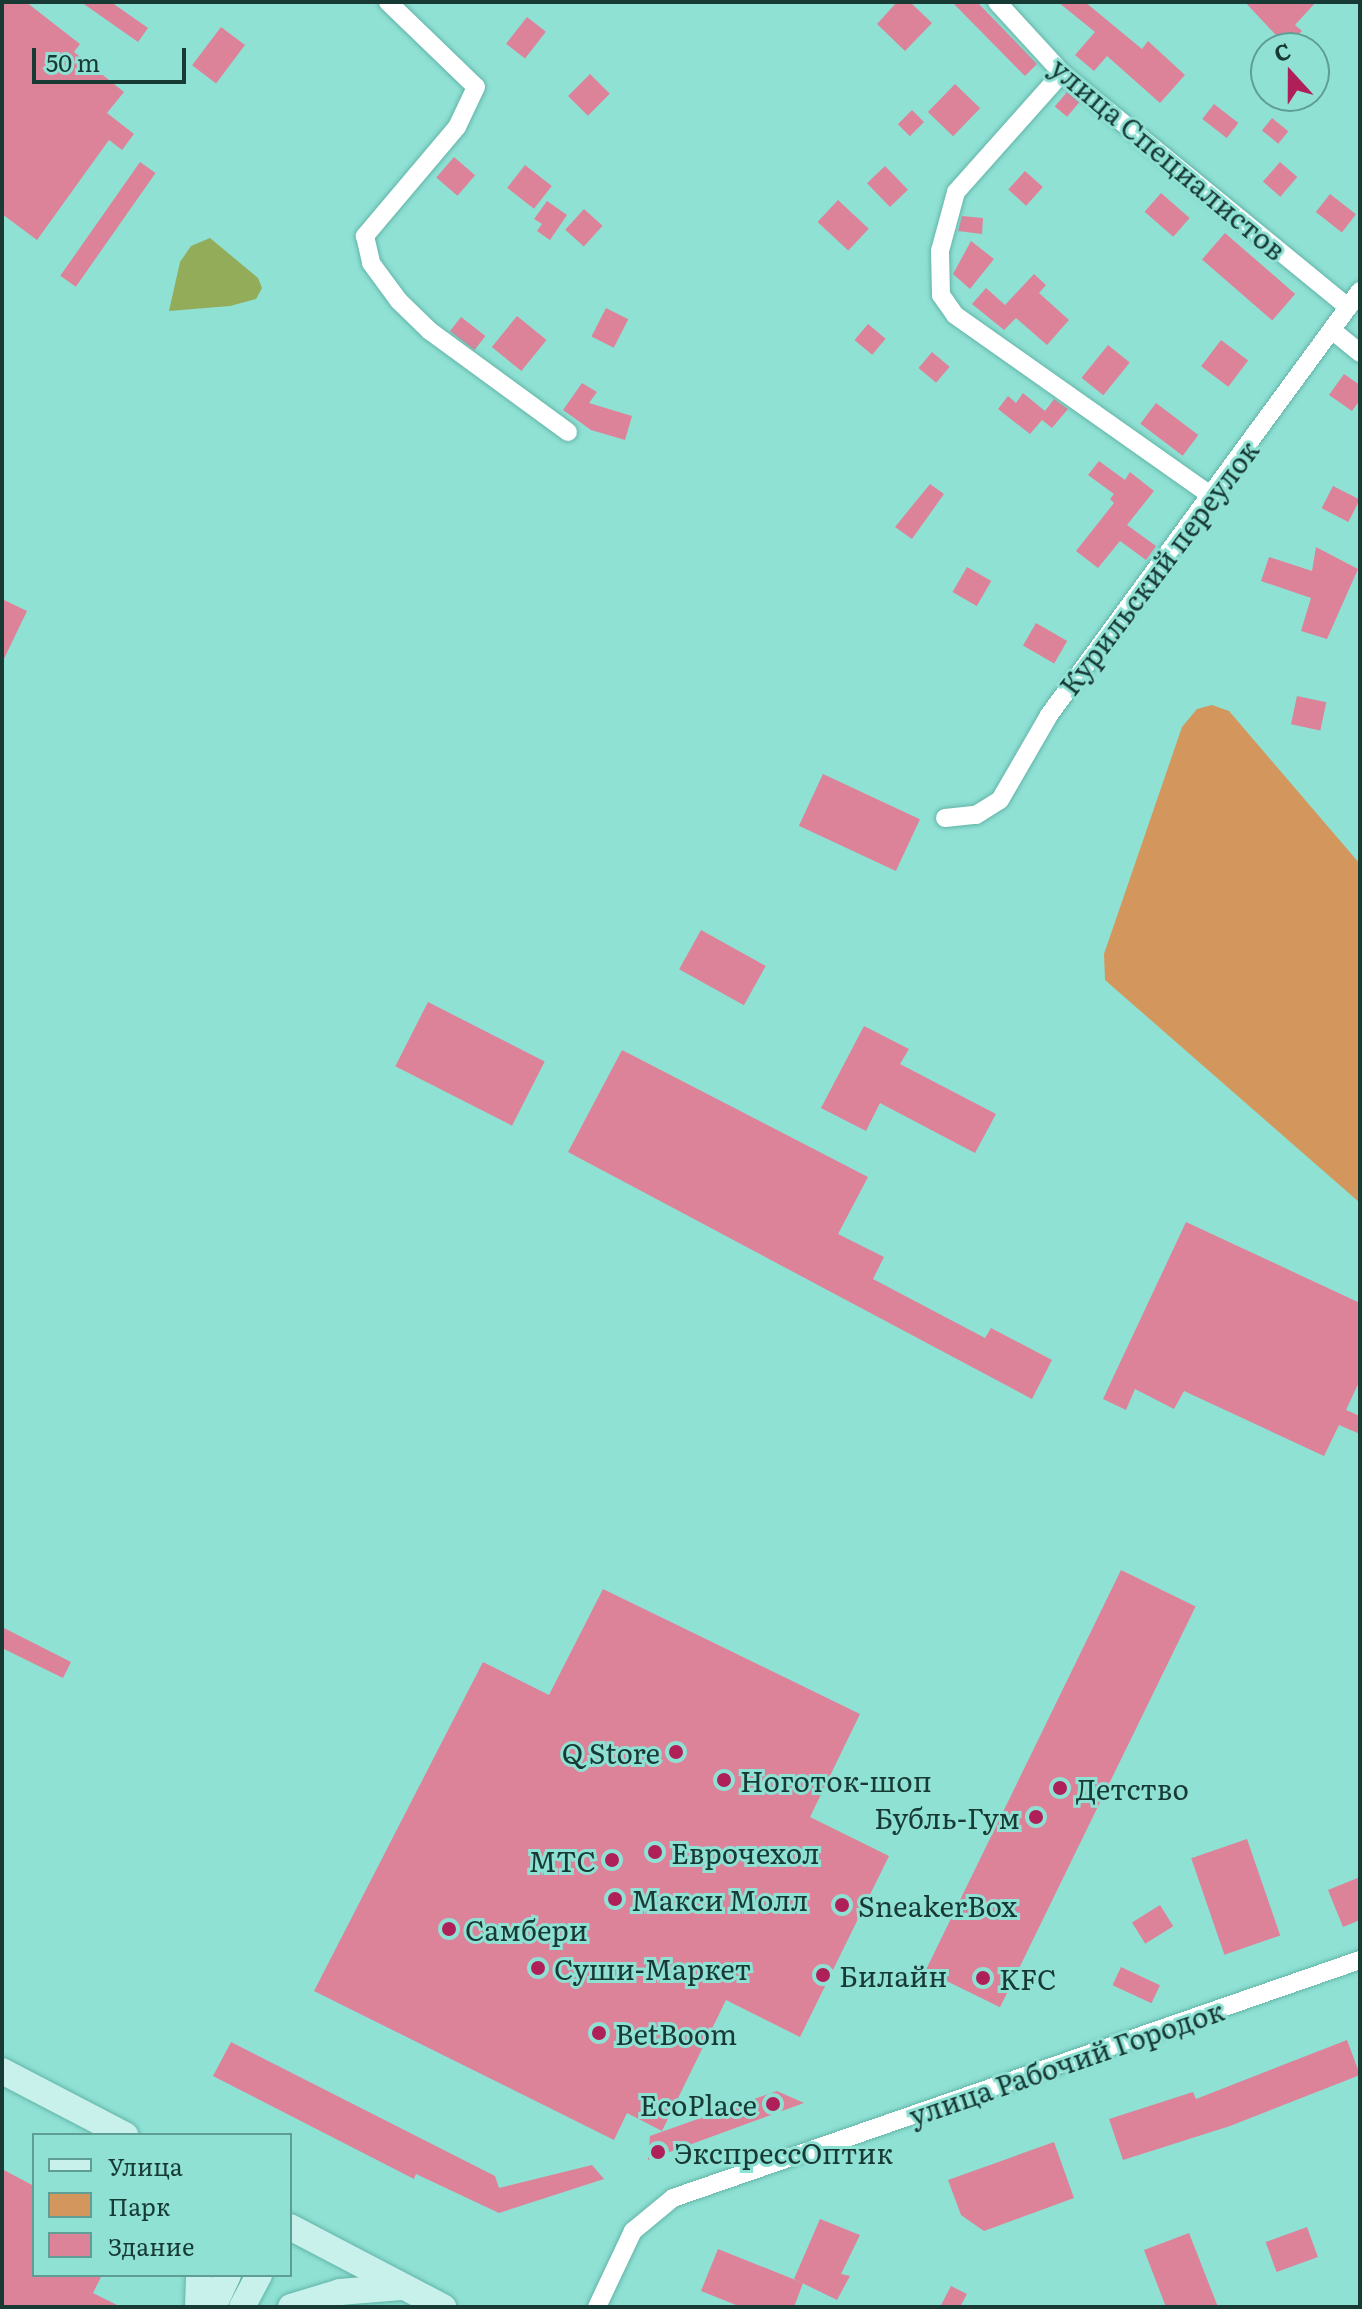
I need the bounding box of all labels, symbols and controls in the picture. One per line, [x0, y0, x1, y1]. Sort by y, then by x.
scale bar [36, 32, 190, 82]
north arrow [1250, 32, 1330, 112]
text: 50 m [46, 44, 100, 79]
street label: улица Специалистов [1045, 50, 1293, 266]
street label: Курильский переулок [1051, 433, 1265, 701]
place label: Q Store [562, 1735, 660, 1769]
marker: Q Store [667, 1743, 685, 1761]
place label: Ноготок-шоп [740, 1763, 932, 1797]
marker: Ноготок-шоп [715, 1771, 733, 1789]
place label: Детство [1076, 1771, 1189, 1805]
marker: Детство [1051, 1779, 1069, 1797]
place label: Бубль-Гум [874, 1800, 1020, 1834]
marker: Бубль-Гум [1027, 1808, 1045, 1826]
place label: Еврочехол [671, 1835, 819, 1869]
place label: МТС [529, 1843, 596, 1877]
marker: Еврочехол [646, 1843, 664, 1861]
marker: МТС [603, 1851, 621, 1869]
place label: Макси Молл [631, 1882, 808, 1916]
place label: SneakerBox [858, 1888, 1017, 1922]
marker: Макси Молл [606, 1890, 624, 1908]
marker: SneakerBox [833, 1896, 851, 1914]
place label: Самбери [465, 1912, 588, 1946]
marker: Самбери [440, 1920, 458, 1938]
place label: Суши-Маркет [554, 1951, 751, 1985]
place label: Билайн [839, 1958, 947, 1992]
marker: Суши-Маркет [529, 1959, 547, 1977]
place label: KFC [999, 1961, 1057, 1995]
marker: Билайн [814, 1966, 832, 1984]
marker: KFC [974, 1969, 992, 1987]
street label: улица Рабочий Городок [904, 1992, 1228, 2132]
place label: BetBoom [615, 2016, 737, 2050]
marker: BetBoom [590, 2024, 608, 2042]
place label: EcoPlace [639, 2087, 757, 2121]
marker: EcoPlace [764, 2095, 782, 2113]
legend [32, 2133, 292, 2277]
place label: ЭкспрессОптик [674, 2135, 893, 2169]
marker: ЭкспрессОптик [649, 2143, 667, 2161]
text: Улица [108, 2148, 183, 2183]
text: Парк [108, 2188, 170, 2223]
text: Здание [108, 2228, 194, 2263]

